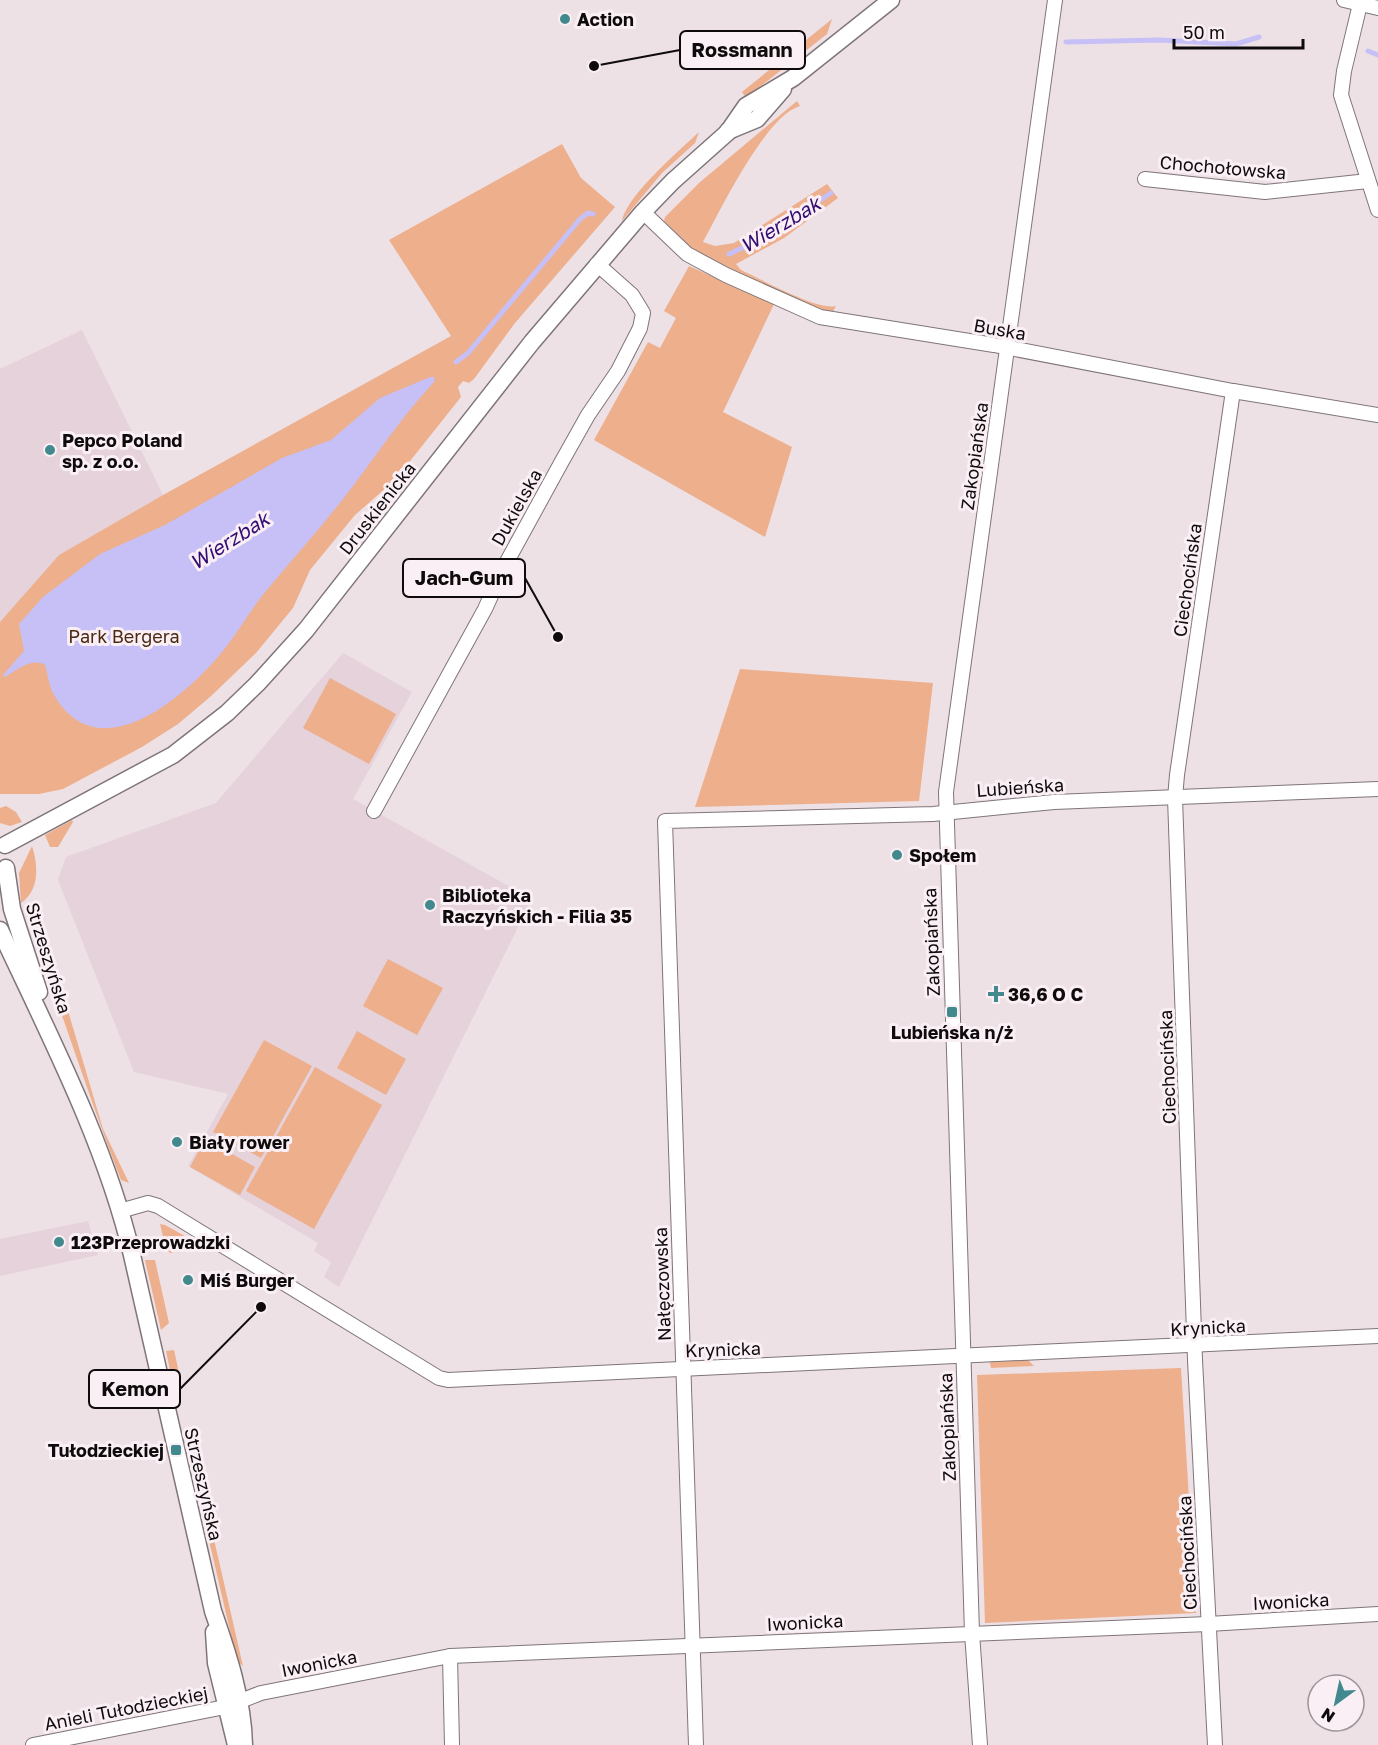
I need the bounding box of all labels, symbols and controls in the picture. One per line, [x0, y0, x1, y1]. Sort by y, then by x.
place label: Action [577, 8, 634, 30]
marker: Action [558, 12, 572, 26]
scale bar [1174, 12, 1303, 50]
text: 50 m [1183, 21, 1225, 43]
callout: Rossmann [680, 31, 805, 69]
text: Rossmann [691, 37, 793, 61]
street label: Chochołowska [1159, 151, 1287, 183]
water label: Wierzbak [736, 189, 827, 257]
street label: Buska [972, 314, 1028, 344]
street label: Zakopiańska [956, 401, 992, 511]
place label: Pepco Poland sp. z o.o. [62, 429, 182, 472]
marker: Pepco Poland sp. z o.o. [43, 443, 57, 457]
street label: Druskienicka [334, 457, 420, 559]
street label: Dukielska [486, 465, 546, 549]
water label: Wierzbak [185, 505, 275, 574]
street label: Ciechocińska [1168, 522, 1206, 638]
callout: Jach-Gum [403, 559, 525, 597]
text: Jach-Gum [415, 565, 513, 589]
park label: Park Bergera [68, 625, 180, 647]
street label: Lubieńska [975, 773, 1065, 801]
place label: Społem [909, 844, 976, 866]
marker: Społem [890, 848, 904, 862]
place label: Biblioteka Raczyńskich - Filia 35 [442, 884, 632, 927]
street label: Zakopiańska [918, 887, 944, 997]
marker: Biblioteka Raczyńskich - Filia 35 [423, 898, 437, 912]
street label: Strzeszyńska [22, 900, 76, 1016]
place label: 36,6 O C [1008, 983, 1083, 1005]
marker: 36,6 O C [989, 987, 1003, 1001]
marker: Lubieńska n/ż [945, 1005, 959, 1019]
street label: Ciechocińska [1154, 1009, 1180, 1125]
place label: Lubieńska n/ż [891, 1021, 1013, 1043]
place label: Biały rower [189, 1131, 289, 1153]
marker: Biały rower [170, 1135, 184, 1149]
street label: Nałęczowska [649, 1227, 675, 1341]
place label: 123Przeprowadzki [71, 1231, 230, 1253]
marker: 123Przeprowadzki [52, 1235, 66, 1249]
place label: Miś Burger [200, 1269, 294, 1291]
marker: Miś Burger [181, 1273, 195, 1287]
street label: Krynicka [1170, 1314, 1246, 1340]
street label: Krynicka [685, 1337, 761, 1361]
callout: Kemon [89, 1370, 180, 1408]
street label: Zakopiańska [934, 1372, 960, 1482]
text: Kemon [101, 1376, 169, 1400]
street label: Strzeszyńska [180, 1426, 228, 1542]
place label: Tułodzieckiej [48, 1439, 164, 1461]
marker: Tułodzieckiej [169, 1443, 183, 1457]
street label: Ciechocińska [1173, 1495, 1201, 1611]
street label: Iwonicka [1252, 1588, 1330, 1614]
street label: Iwonicka [766, 1609, 844, 1635]
street label: Iwonicka [279, 1645, 359, 1681]
north arrow [1306, 1673, 1366, 1733]
street label: Anieli Tułodzieckiej [42, 1681, 210, 1735]
text: N [1317, 1704, 1338, 1727]

